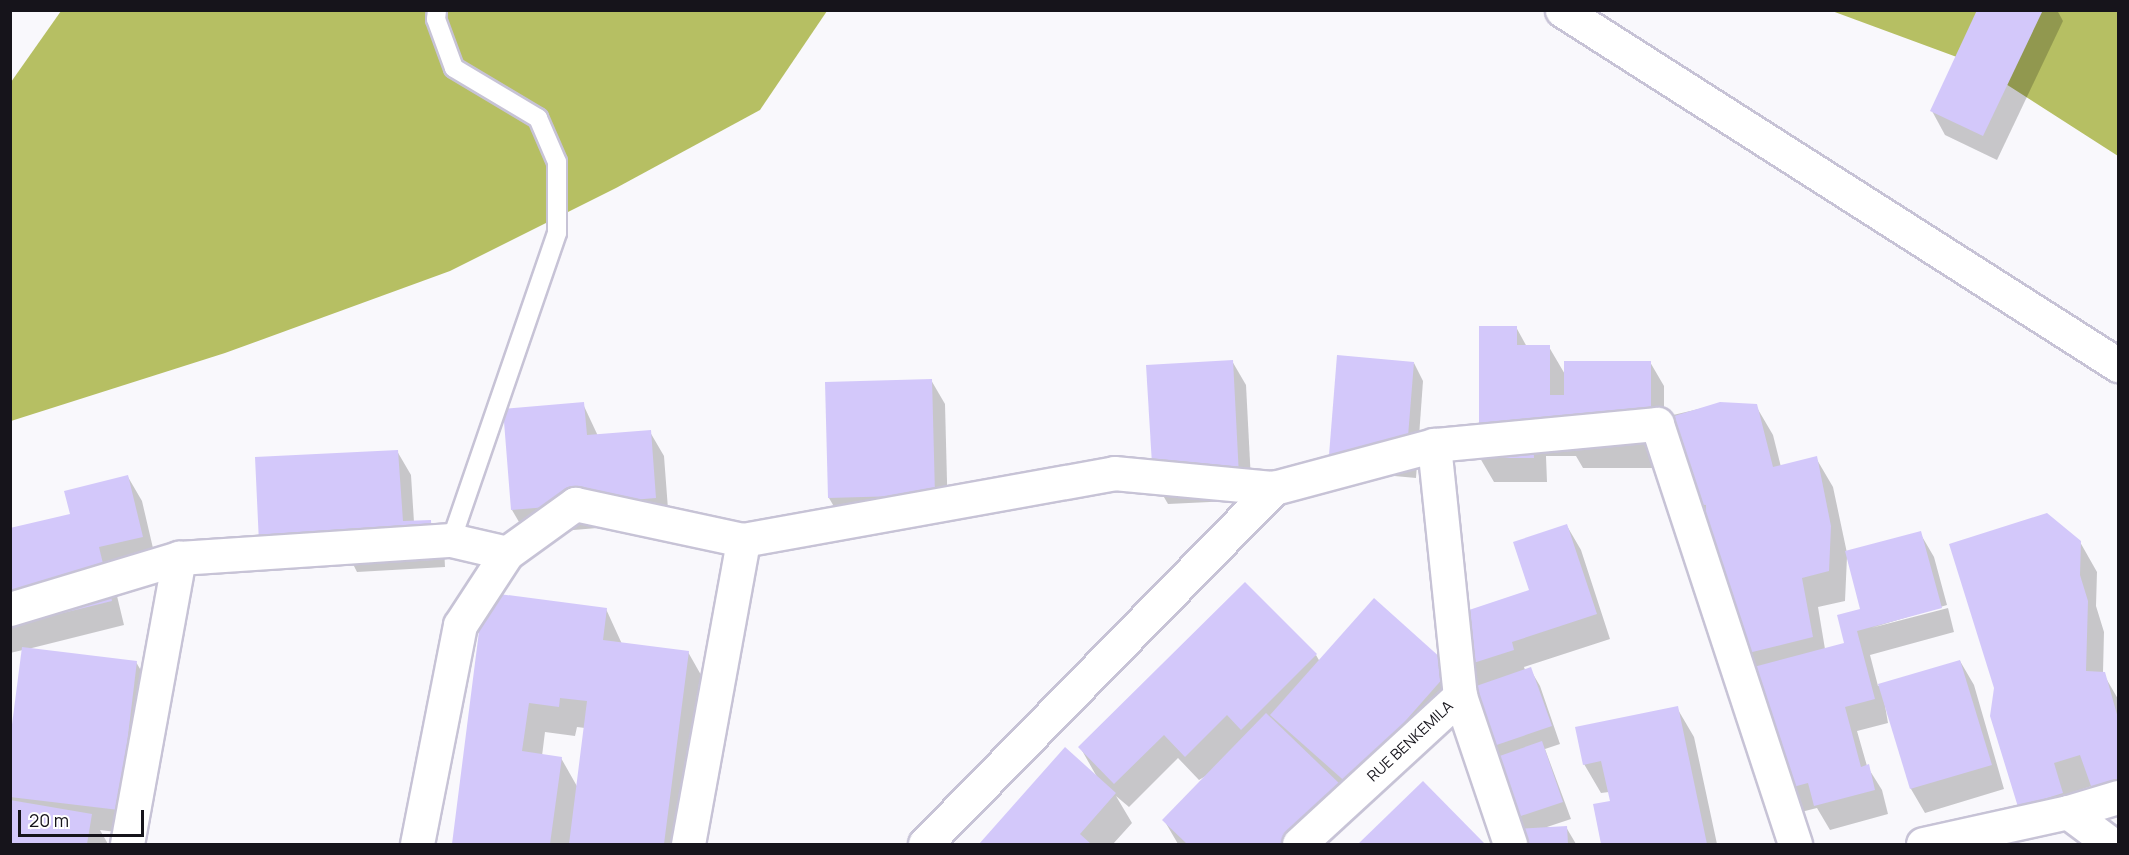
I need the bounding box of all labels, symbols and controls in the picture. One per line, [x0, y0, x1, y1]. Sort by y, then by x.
street label: RUE BENKEMILA [1364, 697, 1456, 785]
scale bar [21, 798, 147, 836]
text: 20 m [29, 808, 69, 832]

